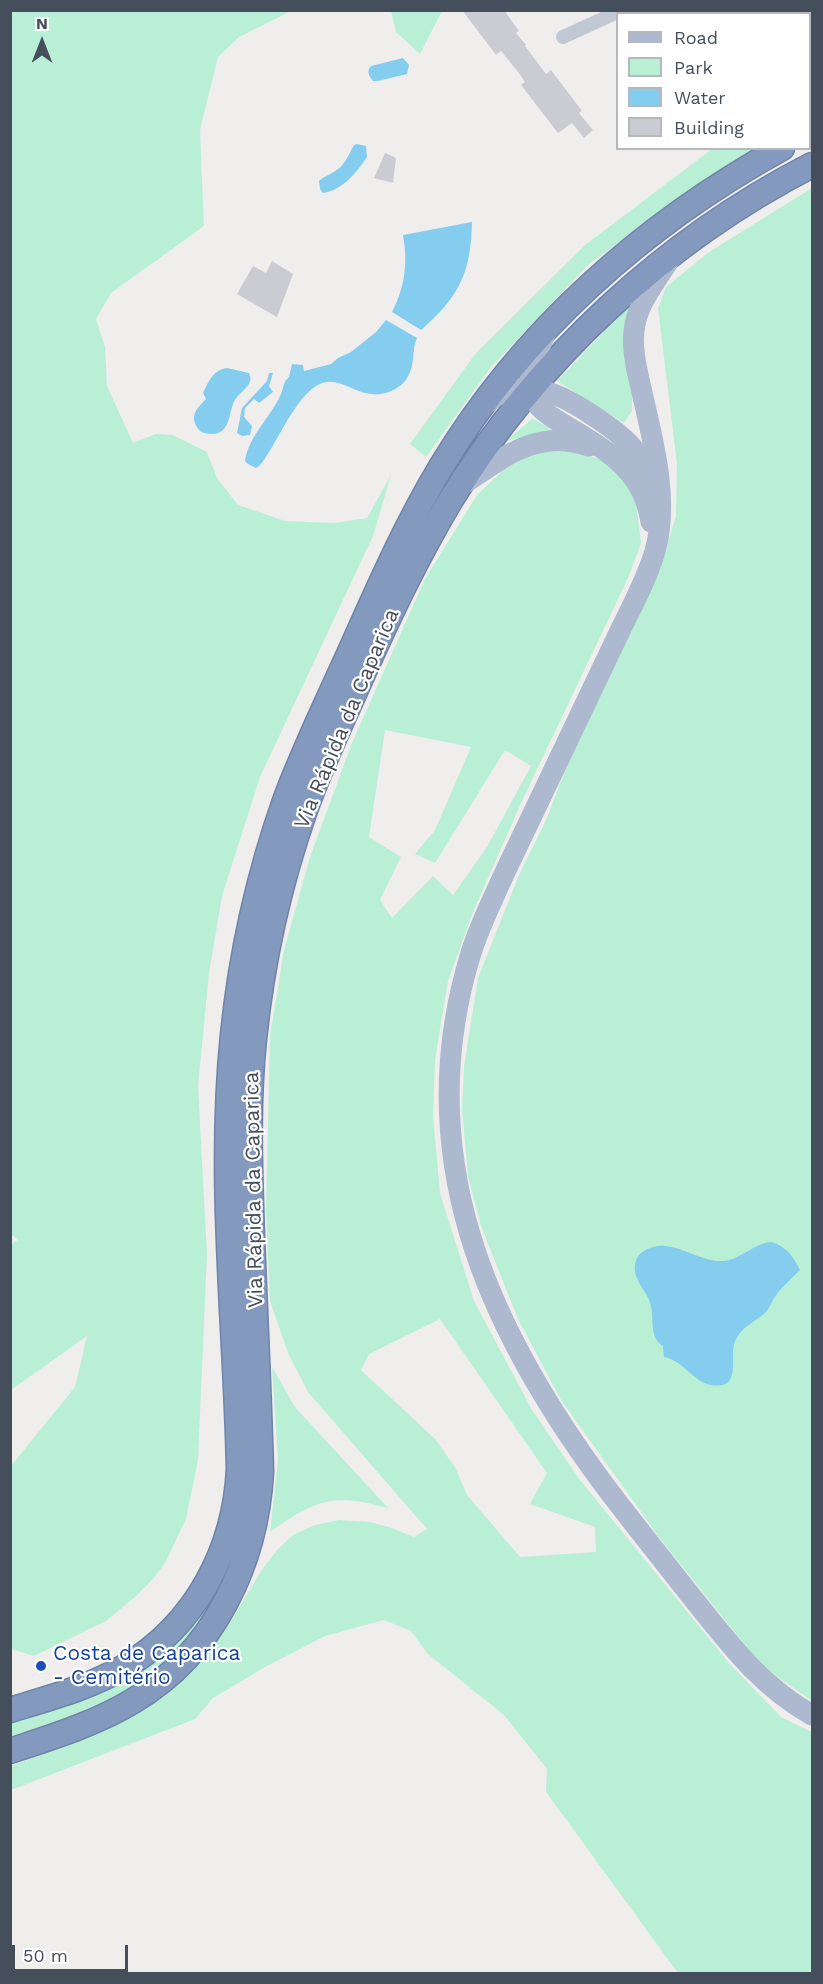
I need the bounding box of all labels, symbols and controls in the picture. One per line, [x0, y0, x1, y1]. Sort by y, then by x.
north arrow [12, 12, 72, 72]
legend [616, 12, 811, 150]
text: N [36, 14, 48, 33]
text: Road [674, 27, 718, 48]
text: Park [674, 57, 713, 78]
text: Water [674, 87, 726, 108]
text: Building [674, 117, 744, 138]
street label: Via Rápida da Caparica [289, 605, 405, 833]
street label: Via Rápida da Caparica [239, 1072, 269, 1308]
place label: Costa de Caparica - Cemitério [53, 1641, 241, 1691]
marker: Costa de Caparica - Cemitério [34, 1659, 48, 1673]
scale bar [15, 1933, 130, 1971]
text: 50 m [23, 1945, 68, 1966]

